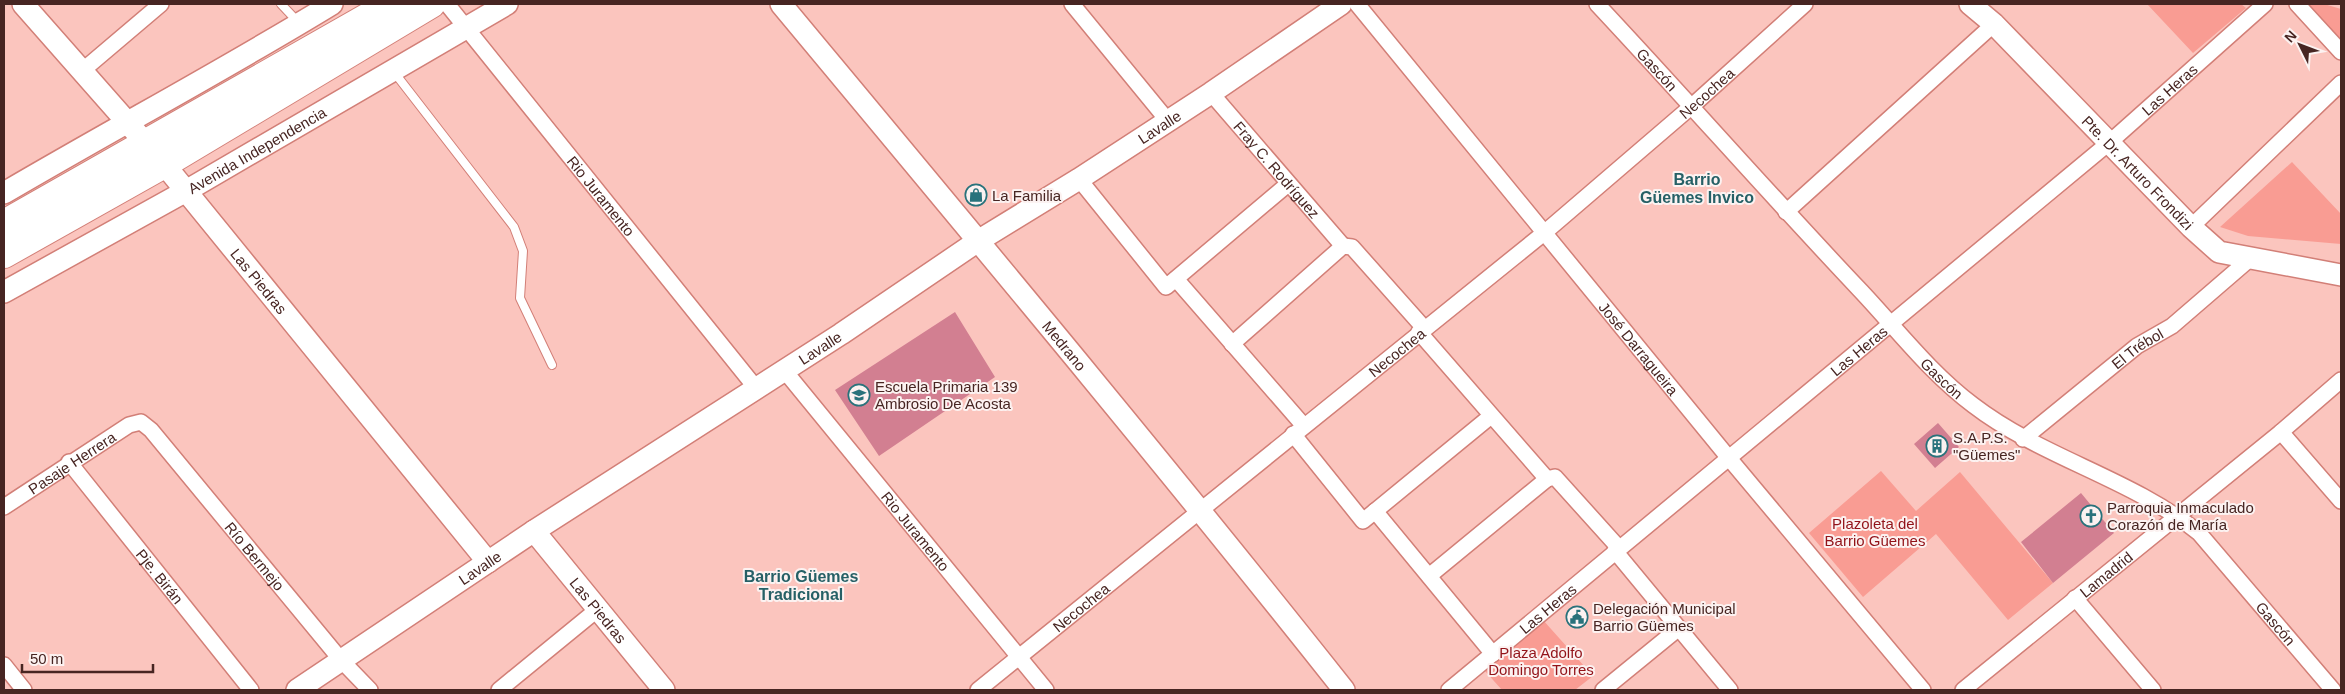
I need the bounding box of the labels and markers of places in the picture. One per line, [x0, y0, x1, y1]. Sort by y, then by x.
shop icon: La Familia [964, 183, 988, 207]
place label: La Familia [992, 187, 1062, 204]
place label: Escuela Primaria 139 Ambrosio De Acosta [875, 378, 1018, 412]
school or university icon: Escuela Primaria 139 Ambrosio De Acosta [847, 383, 871, 407]
place label: S.A.P.S. "Güemes" [1953, 429, 2020, 463]
building icon: S.A.P.S. "Güemes" [1925, 434, 1949, 458]
place label: Parroquia Inmaculado Corazón de María [2107, 499, 2254, 533]
church icon: Parroquia Inmaculado Corazón de María [2079, 504, 2103, 528]
place label: Delegación Municipal Barrio Güemes [1593, 600, 1736, 634]
public building icon: Delegación Municipal Barrio Güemes [1565, 605, 1589, 629]

